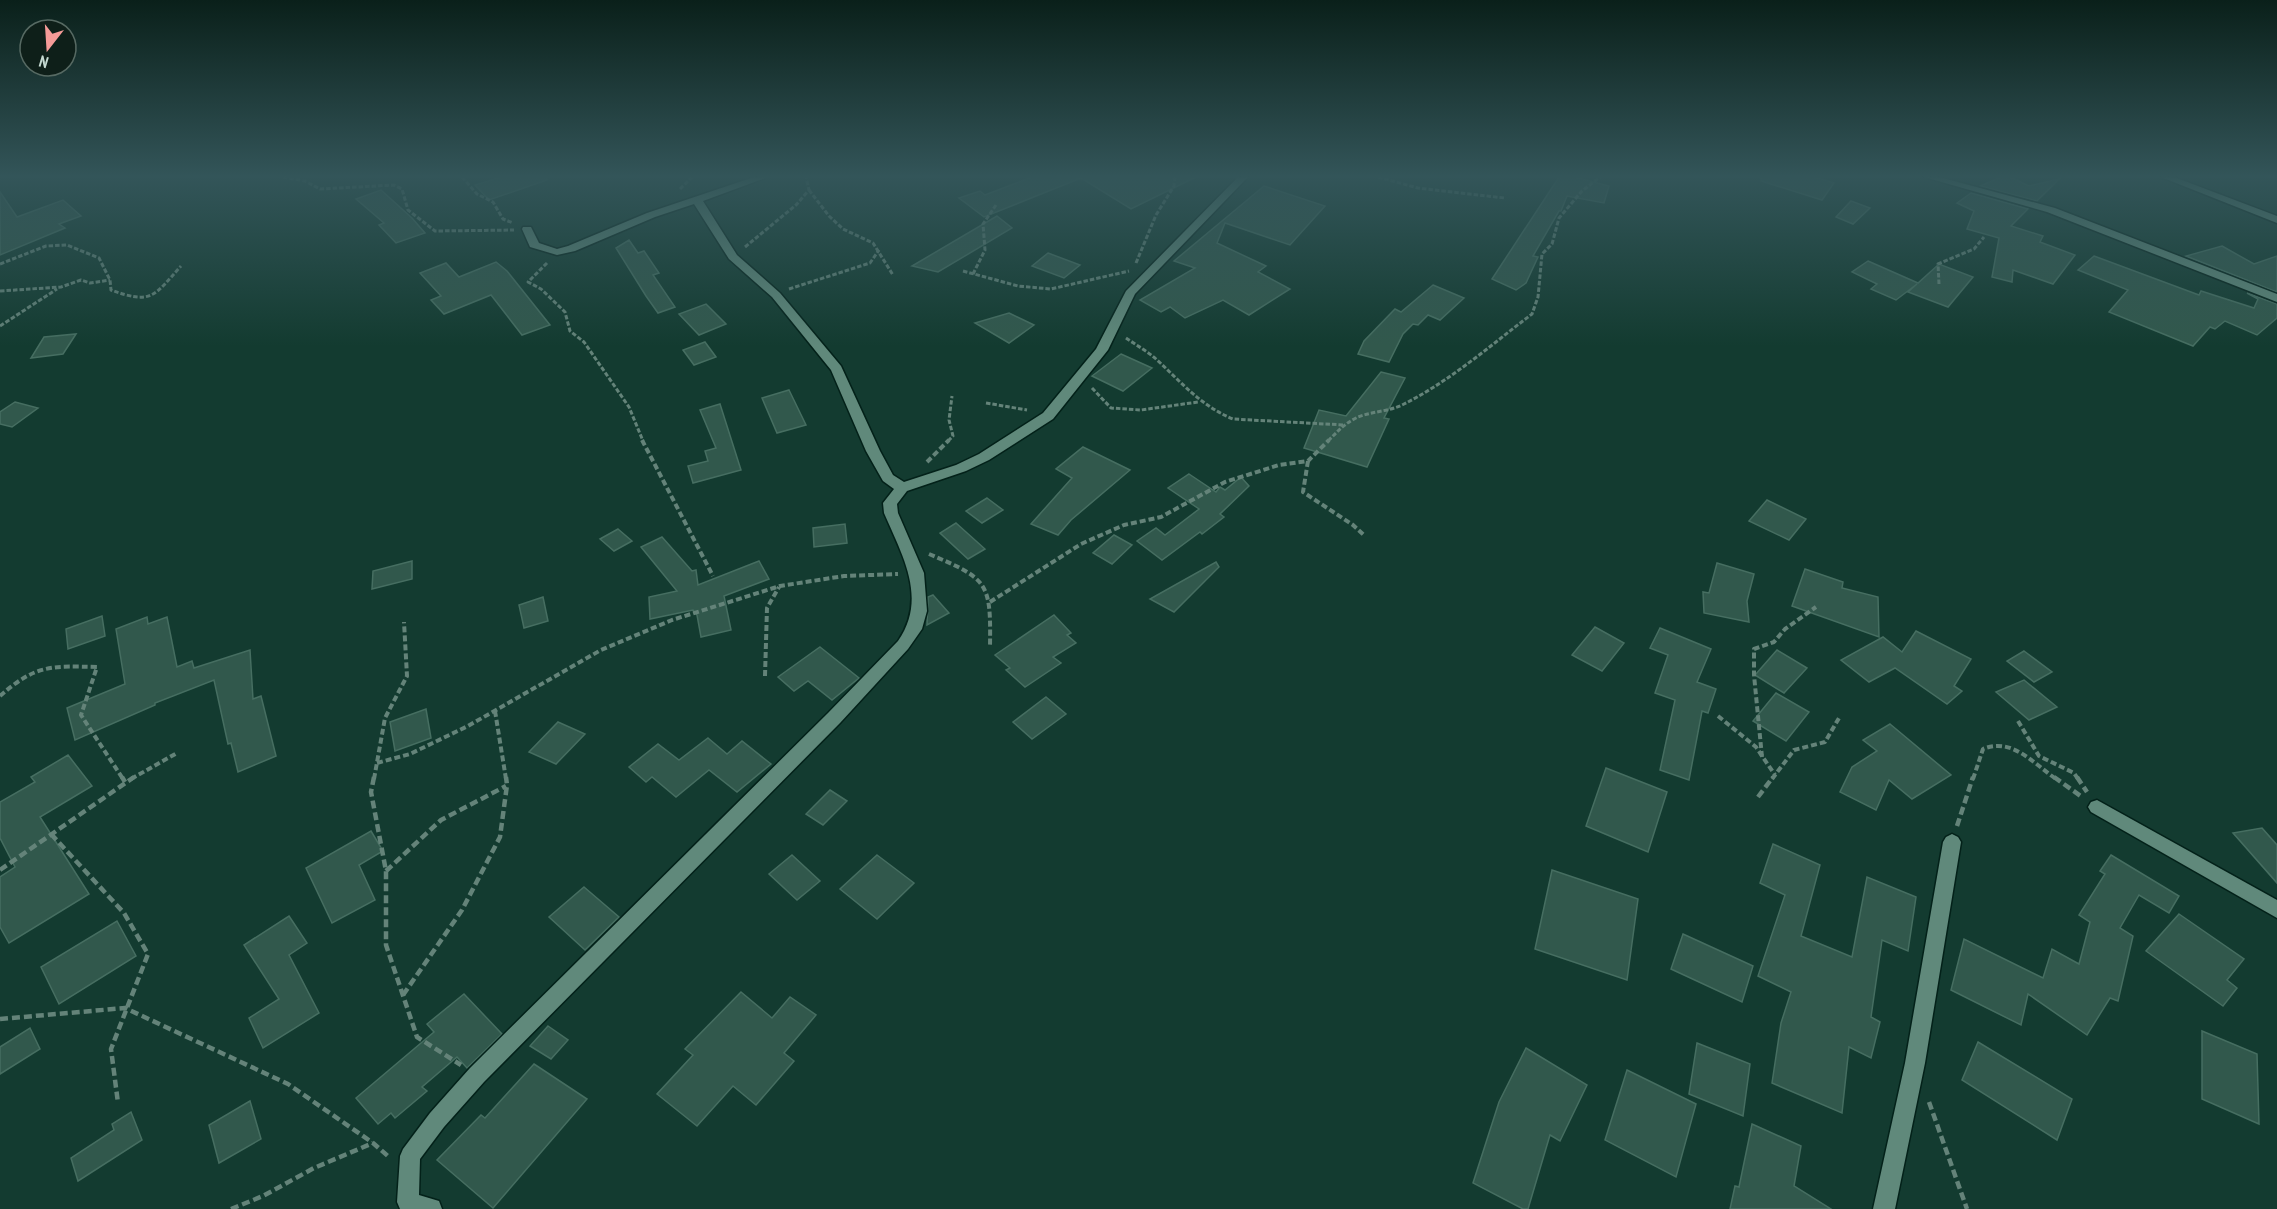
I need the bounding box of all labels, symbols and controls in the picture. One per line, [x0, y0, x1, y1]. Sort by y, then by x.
north arrow [18, 18, 78, 78]
text: N [37, 52, 51, 73]

